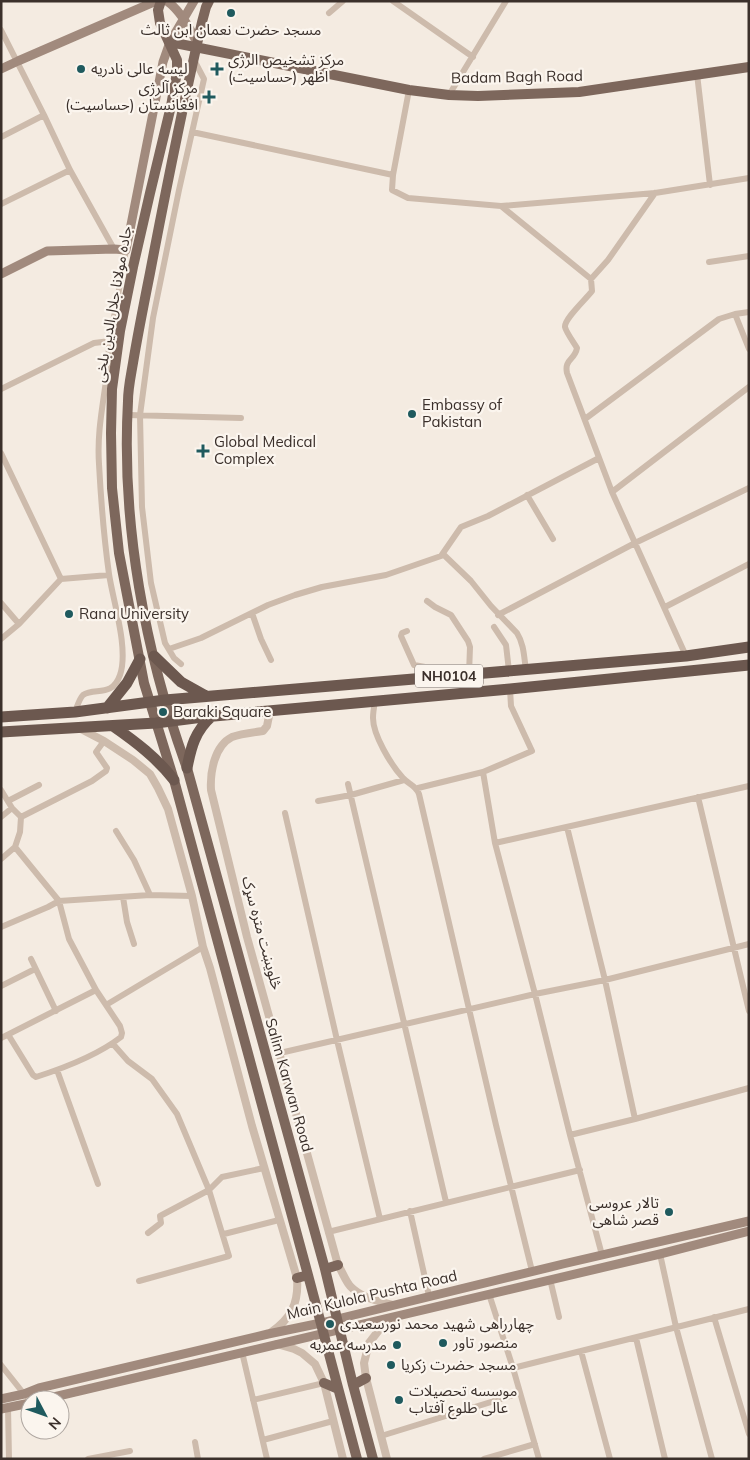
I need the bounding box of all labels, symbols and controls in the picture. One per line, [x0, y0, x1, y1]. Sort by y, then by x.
marker: مسجد حضرت نعمان ابن ثالث [225, 7, 237, 19]
place label: مسجد حضرت نعمان ابن ثالث [141, 20, 321, 39]
place label: مرکز تشخیص الرژی (حساسیت) اظهر [228, 50, 344, 86]
place label: لیسه عالی نادریه [91, 59, 188, 78]
marker: مرکز تشخیص الرژی (حساسیت) اظهر [210, 62, 224, 76]
marker: لیسه عالی نادریه [75, 63, 87, 75]
street label: Badam Bagh Road [451, 66, 583, 87]
place label: مرکز آلرژی (حساسیت) افغانستان [65, 78, 198, 114]
marker: مرکز آلرژی (حساسیت) افغانستان [202, 90, 216, 104]
street label: جاده مولانا جلال‌الدین بلخی [89, 224, 136, 384]
place label: Embassy of Pakistan [422, 395, 503, 431]
marker: Embassy of Pakistan [406, 408, 418, 420]
place label: Global Medical Complex [214, 432, 316, 468]
marker: Global Medical Complex [196, 444, 210, 458]
place label: Rana University [79, 604, 189, 623]
marker: Rana University [63, 608, 75, 620]
road number: NH0104 [415, 664, 483, 688]
place label: Baraki Square [173, 702, 271, 721]
marker: Baraki Square [157, 706, 169, 718]
street label: څلویښت متره سړک [238, 874, 287, 992]
street label: Salim Karwan Road [261, 1016, 318, 1154]
place label: تالار عروسی قصر شاهی [589, 1193, 659, 1229]
marker: تالار عروسی قصر شاهی [663, 1206, 675, 1218]
street label: Main Kulola Pushta Road [285, 1266, 459, 1323]
place label: چهارراهی شهید محمد نورسعیدی [340, 1314, 534, 1334]
marker: چهارراهی شهید محمد نورسعیدی [324, 1318, 336, 1330]
place label: منصور تاور [452, 1333, 518, 1352]
place label: مدرسه عمریه [310, 1335, 387, 1354]
marker: منصور تاور [437, 1337, 449, 1349]
marker: مدرسه عمریه [391, 1339, 403, 1351]
place label: مسجد حضرت زکریا [401, 1355, 516, 1374]
marker: مسجد حضرت زکریا [385, 1359, 397, 1371]
place label: موسسه تحصیلات عالی طلوع آفتاب [409, 1381, 517, 1420]
north arrow [20, 1390, 70, 1440]
marker: موسسه تحصیلات عالی طلوع آفتاب [393, 1394, 405, 1406]
text: N [45, 1414, 65, 1433]

